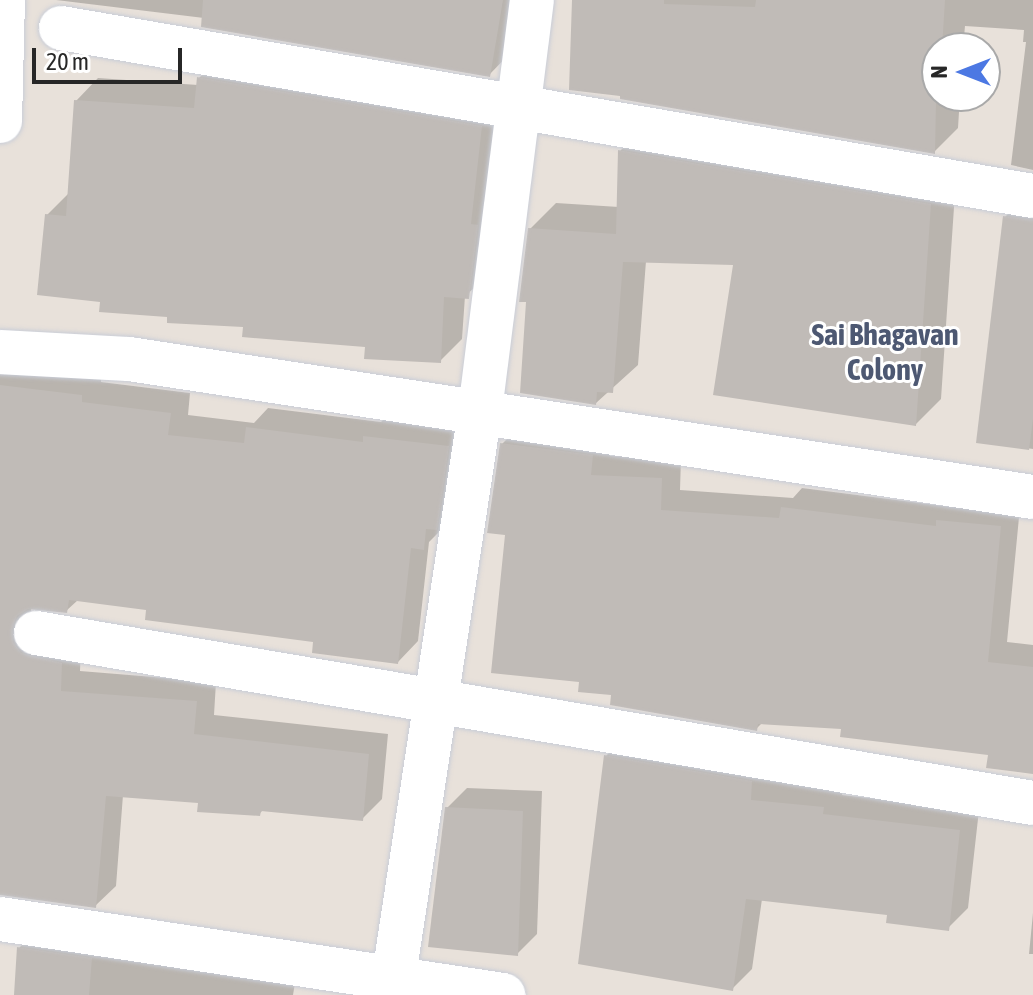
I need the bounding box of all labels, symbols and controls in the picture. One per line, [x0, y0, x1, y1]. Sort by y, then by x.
scale bar [36, 32, 186, 82]
north arrow [921, 32, 1001, 112]
text: 20 m [46, 48, 89, 75]
text: N [926, 66, 952, 79]
district label: Sai Bhagavan Colony [811, 316, 959, 386]

